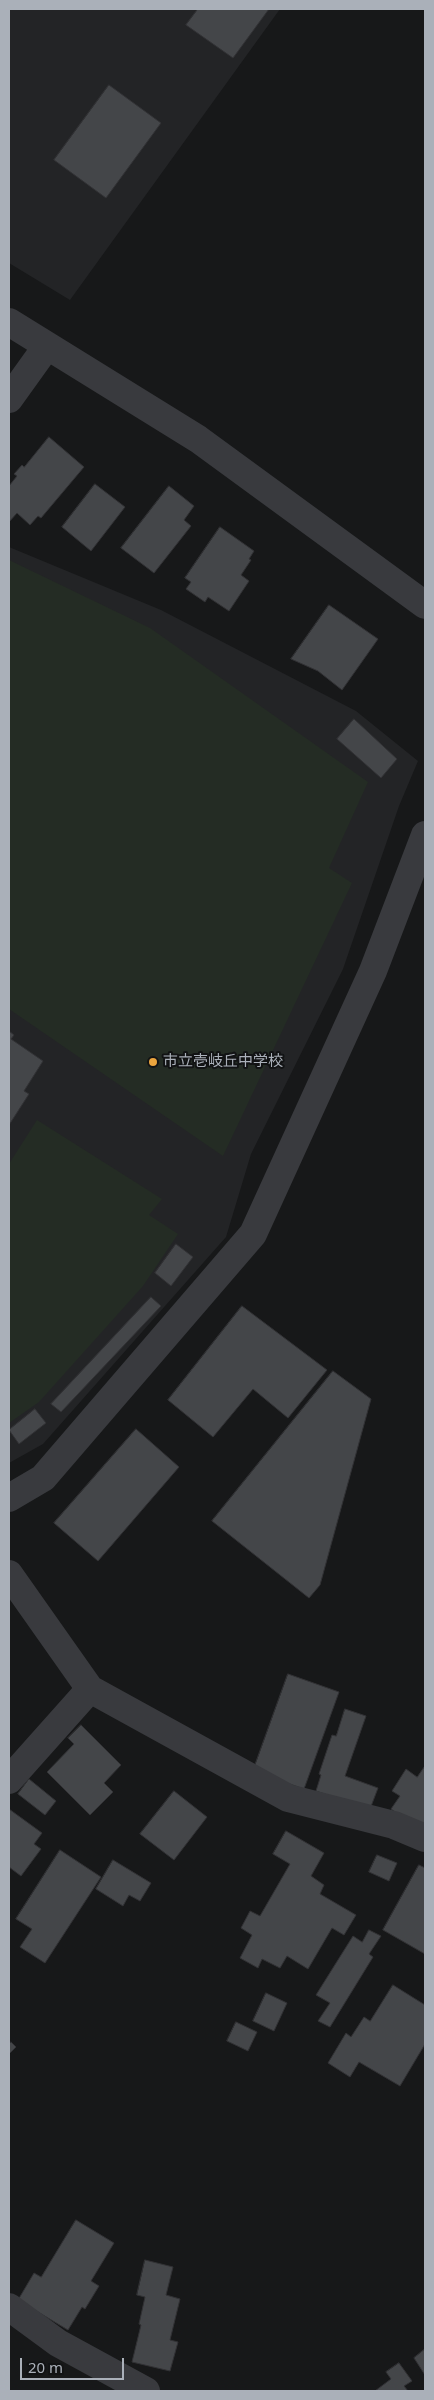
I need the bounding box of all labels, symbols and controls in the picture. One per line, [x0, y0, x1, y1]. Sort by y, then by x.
place label: 市立壱岐丘中学校 [163, 1053, 283, 1071]
marker: 市立壱岐丘中学校 [147, 1056, 159, 1068]
scale bar [22, 2348, 126, 2380]
text: 20 m [28, 2357, 63, 2377]

